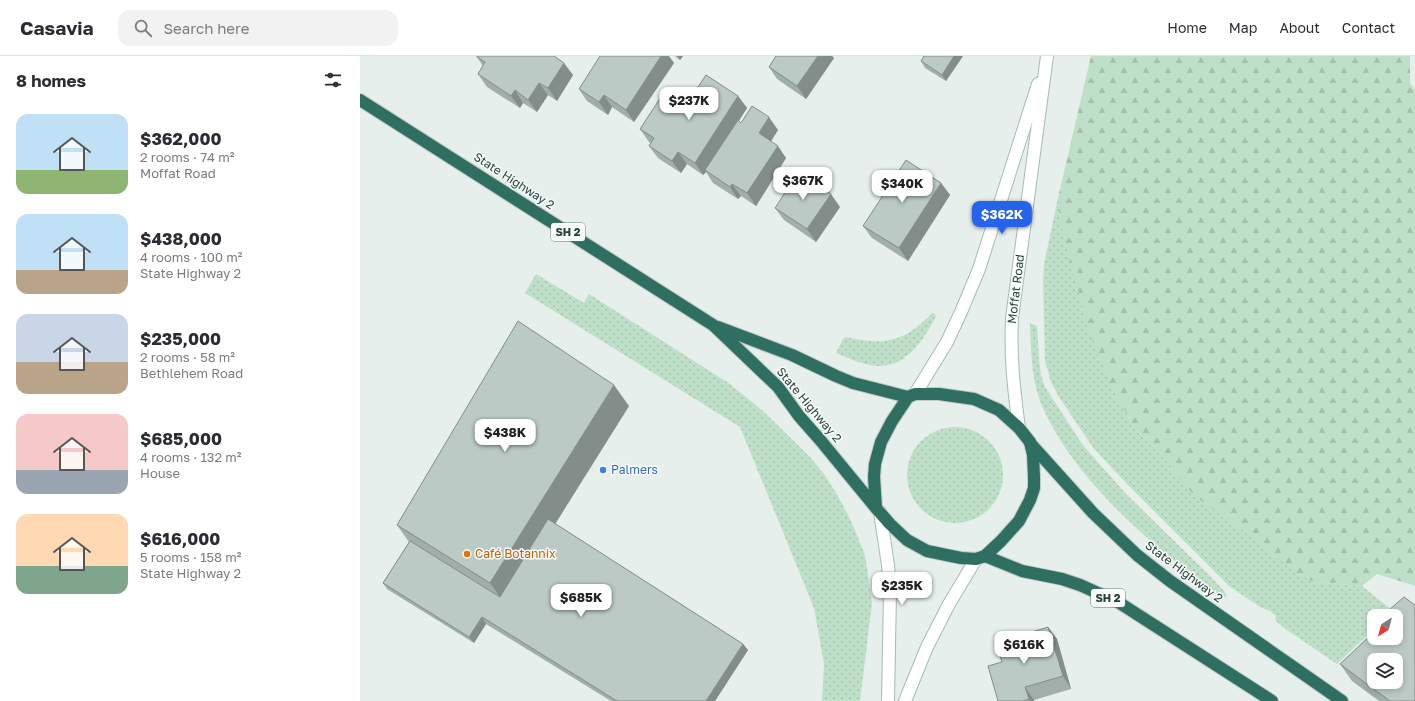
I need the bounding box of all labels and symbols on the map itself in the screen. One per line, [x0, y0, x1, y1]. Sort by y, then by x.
pin: $237K [661, 87, 717, 121]
street label: State Highway 2 [471, 149, 558, 212]
pin: $367K [775, 167, 831, 201]
pin: $340K [874, 170, 930, 204]
pin: $362K [974, 201, 1030, 235]
road number: SH 2 [551, 223, 585, 241]
street label: Moffat Road [1004, 253, 1027, 325]
street label: State Highway 2 [774, 364, 845, 445]
pin: $438K [477, 419, 533, 453]
place label: Palmers [611, 462, 658, 477]
marker: Palmers [598, 465, 608, 475]
street label: State Highway 2 [1143, 538, 1226, 606]
place label: Café Botannix [475, 546, 556, 561]
marker: Café Botannix [462, 549, 472, 559]
pin: $235K [874, 572, 930, 606]
pin: $685K [553, 584, 609, 618]
road number: SH 2 [1091, 589, 1125, 607]
north arrow [1367, 609, 1403, 645]
pin: $616K [996, 631, 1052, 665]

